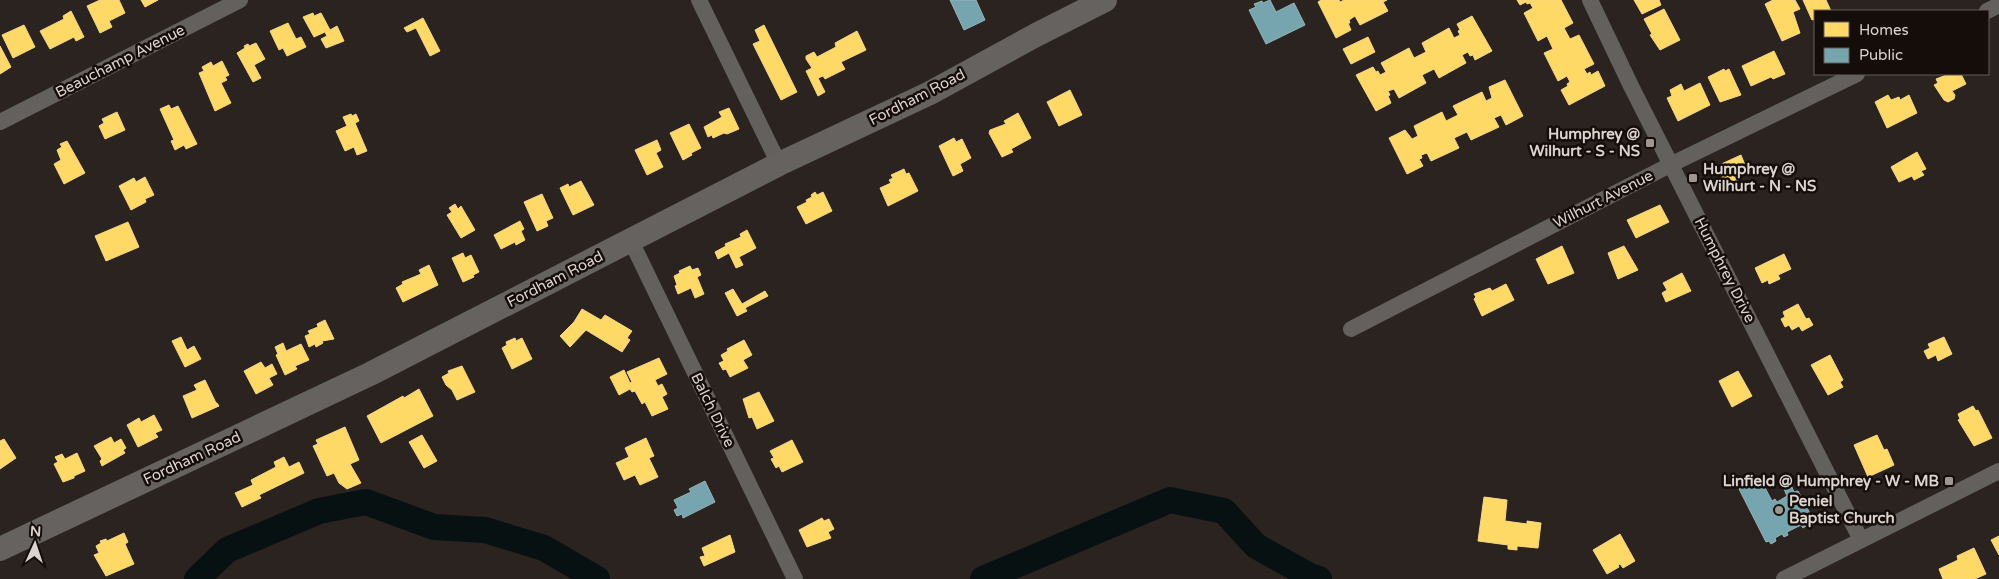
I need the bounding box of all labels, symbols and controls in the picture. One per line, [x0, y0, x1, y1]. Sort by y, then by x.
legend [1814, 10, 1989, 75]
street label: Beauchamp Avenue [52, 21, 188, 101]
text: Homes [1859, 21, 1909, 39]
text: Public [1859, 46, 1903, 64]
street label: Fordham Road [866, 65, 968, 129]
place label: Humphrey @ Wilhurt - S - NS [1529, 125, 1641, 160]
marker: Humphrey @ Wilhurt - S - NS [1644, 137, 1656, 149]
place label: Humphrey @ Wilhurt - N - NS [1703, 160, 1816, 195]
street label: Wilhurt Avenue [1550, 166, 1656, 232]
marker: Humphrey @ Wilhurt - N - NS [1687, 172, 1699, 184]
street label: Humphrey Drive [1691, 214, 1759, 326]
street label: Fordham Road [504, 247, 606, 311]
street label: Balch Drive [687, 370, 739, 450]
street label: Fordham Road [140, 428, 244, 488]
place label: Linfield @ Humphrey - W - MB [1723, 472, 1939, 491]
marker: Linfield @ Humphrey - W - MB [1943, 475, 1955, 487]
place label: Peniel Baptist Church [1789, 492, 1895, 528]
marker: Peniel Baptist Church [1773, 504, 1785, 516]
north arrow [10, 519, 60, 569]
text: N [30, 523, 42, 540]

